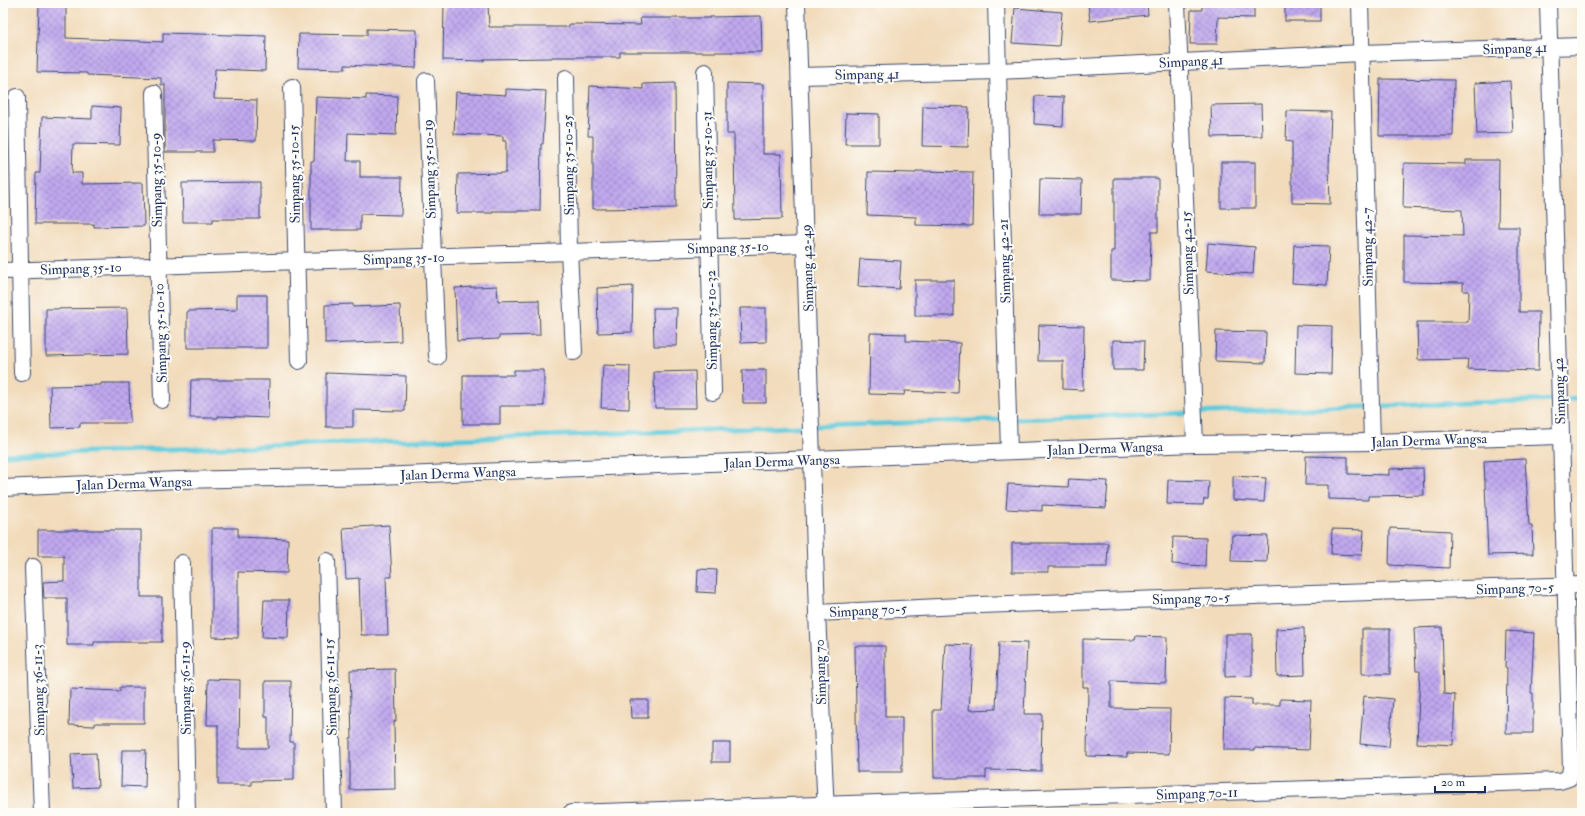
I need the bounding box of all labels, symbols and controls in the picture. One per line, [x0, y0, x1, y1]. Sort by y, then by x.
street label: Simpang 41 [1482, 39, 1548, 59]
street label: Simpang 41 [1158, 51, 1224, 73]
street label: Simpang 41 [835, 65, 900, 85]
street label: Simpang 35-10-31 [698, 111, 718, 209]
street label: Simpang 35-10-25 [559, 114, 579, 216]
street label: Simpang 35-10-19 [419, 119, 441, 219]
street label: Simpang 35-10-15 [285, 124, 305, 223]
street label: Simpang 35-10-9 [147, 132, 167, 228]
street label: Simpang 42-7 [1358, 207, 1378, 287]
street label: Simpang 42-15 [1178, 210, 1198, 295]
street label: Simpang 42-21 [995, 218, 1015, 304]
street label: Simpang 42-49 [797, 224, 819, 312]
street label: Simpang 35-10 [687, 238, 769, 258]
street label: Simpang 35-10 [363, 249, 445, 269]
street label: Simpang 35-10 [40, 259, 122, 279]
street label: Simpang 35-10-32 [702, 270, 722, 370]
street label: Simpang 35-10-10 [150, 283, 172, 383]
street label: Simpang 42 [1550, 357, 1570, 425]
street label: Jalan Derma Wangsa [1370, 430, 1488, 451]
street label: Jalan Derma Wangsa [1046, 438, 1164, 459]
street label: Jalan Derma Wangsa [723, 451, 841, 472]
street label: Jalan Derma Wangsa [399, 463, 517, 484]
street label: Jalan Derma Wangsa [75, 473, 193, 494]
street label: Simpang 70-5 [1476, 579, 1555, 599]
street label: Simpang 70-5 [1152, 589, 1231, 609]
street label: Simpang 70-5 [829, 600, 908, 622]
street label: Simpang 36-11-15 [320, 637, 342, 736]
street label: Simpang 70 [811, 639, 831, 705]
street label: Simpang 36-11-9 [176, 641, 196, 735]
street label: Simpang 36-11-3 [28, 644, 50, 736]
scale bar [1435, 768, 1485, 794]
text: 20 m [1441, 775, 1466, 790]
street label: Simpang 70-11 [1156, 784, 1238, 804]

